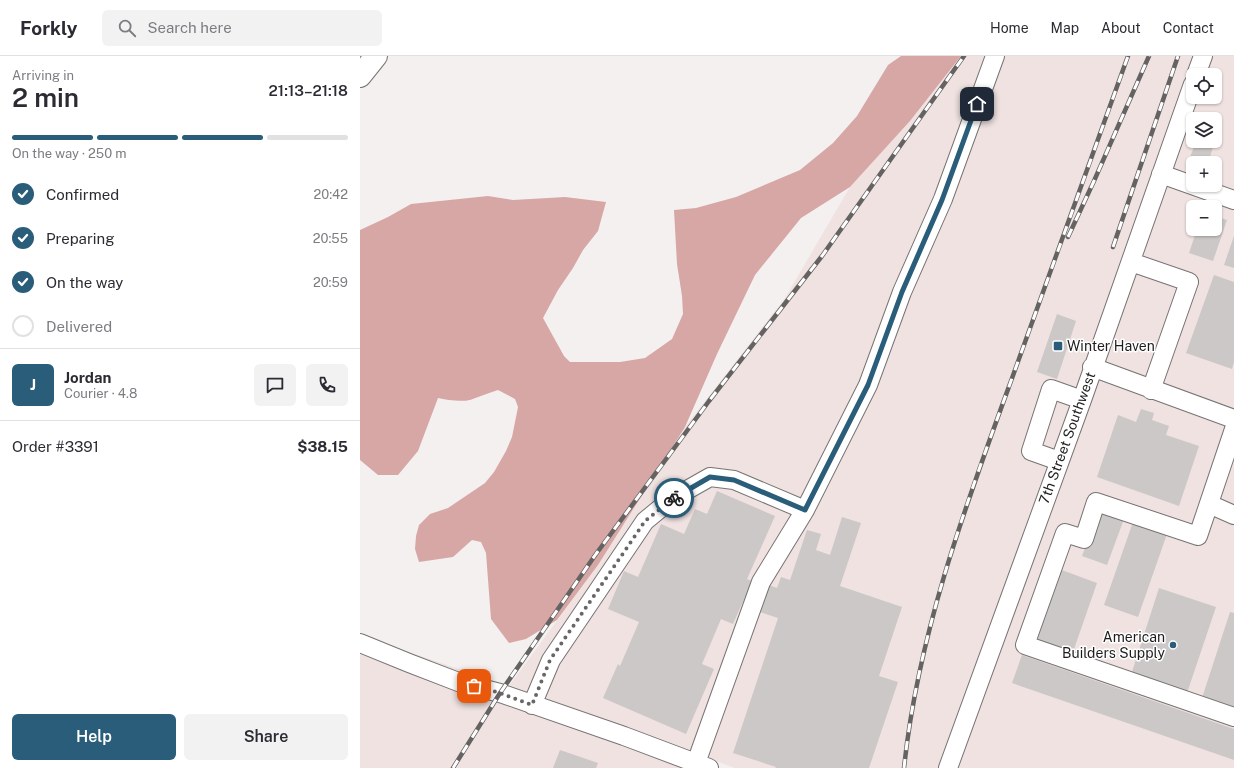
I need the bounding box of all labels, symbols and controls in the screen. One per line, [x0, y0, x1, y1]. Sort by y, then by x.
search box [102, 10, 382, 46]
text: Forkly [20, 17, 78, 39]
icon: search [116, 17, 138, 39]
text: Search here [148, 19, 232, 36]
text: Home [990, 20, 1029, 36]
text: Map [1051, 20, 1079, 36]
text: About [1101, 20, 1141, 36]
text: Contact [1163, 20, 1214, 36]
text: Arriving in [12, 68, 74, 83]
map controls [1186, 68, 1222, 236]
button: locate [1186, 68, 1222, 104]
text: 2 min [12, 82, 79, 113]
text: 21:13–21:18 [269, 82, 348, 99]
pin [960, 87, 994, 121]
icon: home [966, 93, 988, 115]
button: layers [1186, 112, 1222, 148]
text: On the way · 250 m [12, 146, 127, 161]
button: + [1186, 156, 1222, 192]
icon: check [12, 183, 34, 205]
text: Confirmed [46, 186, 119, 203]
text: 20:42 [314, 187, 348, 202]
button: − [1186, 200, 1222, 236]
icon: check [12, 227, 34, 249]
text: Preparing [46, 230, 115, 247]
text: 20:55 [313, 231, 348, 246]
icon: check [12, 271, 34, 293]
text: On the way [46, 274, 123, 291]
text: 20:59 [313, 275, 348, 290]
text: Delivered [46, 318, 112, 335]
place label: Winter Haven [1067, 338, 1155, 354]
marker: Winter Haven [1052, 340, 1064, 352]
button: chat [254, 364, 296, 406]
button: phone [306, 364, 348, 406]
text: Jordan [64, 369, 111, 386]
street label: 7th Street Southwest [1036, 370, 1098, 506]
text: J [30, 376, 36, 393]
text: Courier · 4.8 [64, 386, 137, 401]
text: Order #3391 [12, 438, 99, 455]
text: $38.15 [297, 438, 348, 455]
courier [654, 478, 694, 518]
icon: bike [663, 487, 685, 509]
place label: American Builders Supply [1062, 629, 1165, 661]
marker: American Builders Supply [1168, 640, 1178, 650]
pin [457, 669, 491, 703]
icon: bag [463, 675, 485, 697]
button: Help [12, 714, 176, 760]
button: Share [184, 714, 348, 760]

